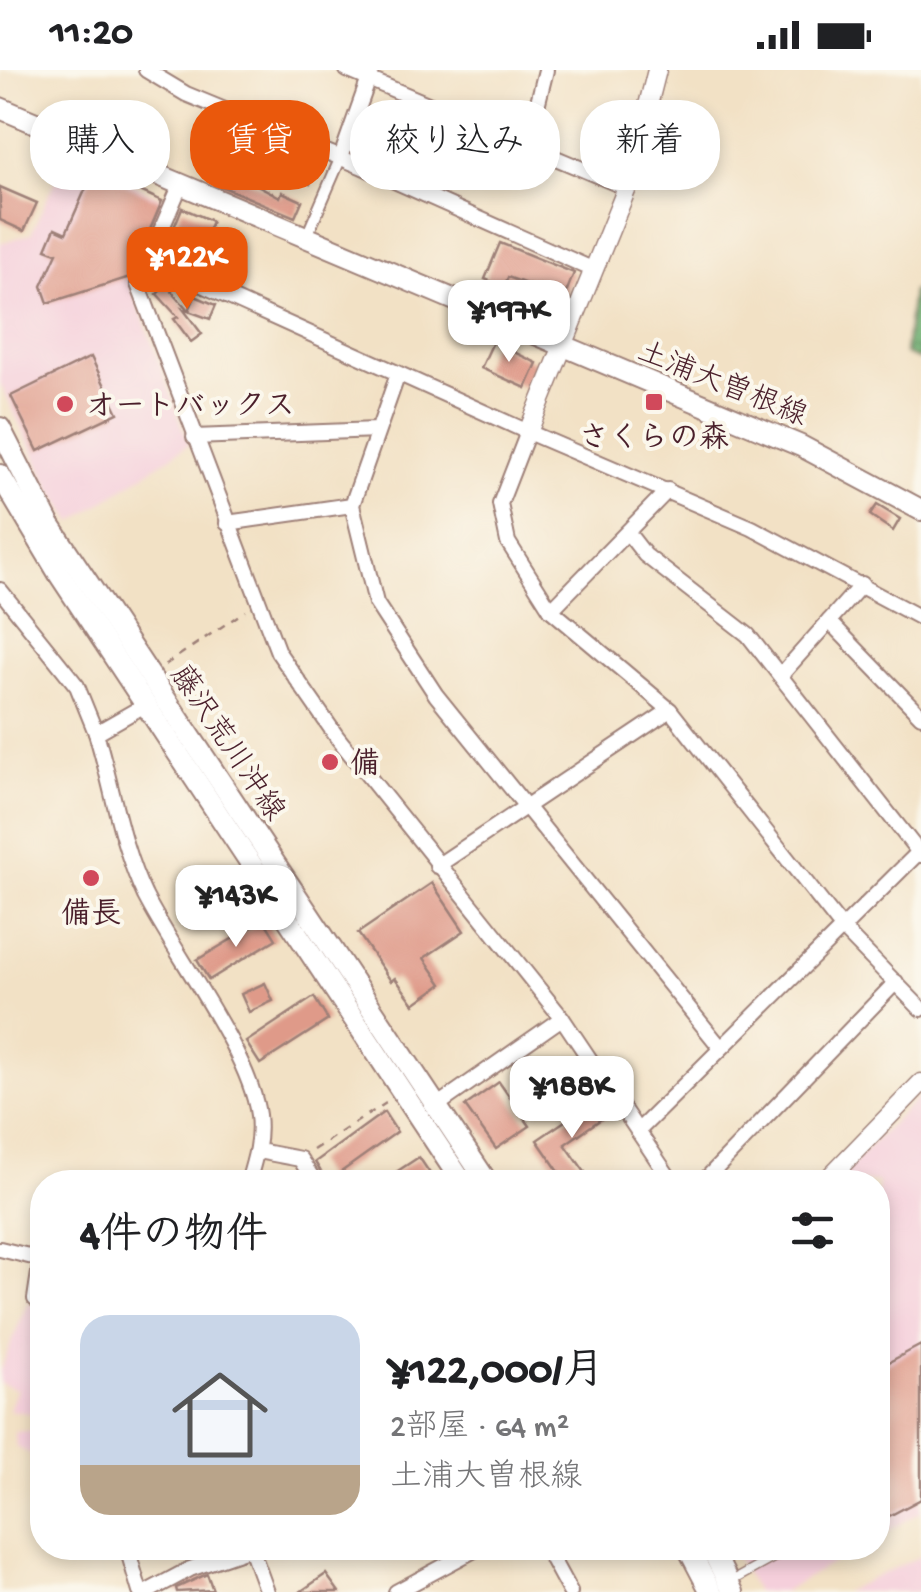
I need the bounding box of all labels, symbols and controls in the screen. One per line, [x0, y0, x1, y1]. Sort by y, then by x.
text: 11:20 [50, 13, 133, 57]
chip: 購入 [30, 100, 170, 190]
chip: 賃貸 [190, 100, 330, 190]
chip: 絞り込み [350, 100, 560, 190]
chip: 新着 [580, 100, 720, 190]
pin: ¥122K [117, 227, 257, 312]
text: ¥122K [149, 240, 225, 278]
pin: ¥197K [439, 280, 579, 365]
text: ¥197K [470, 293, 548, 331]
street label: 土浦大曽根線 [631, 334, 812, 436]
place label: オートバックス [85, 391, 295, 426]
marker: さくらの森 [643, 391, 665, 413]
marker: オートバックス [54, 393, 76, 415]
place label: さくらの森 [579, 421, 729, 458]
street label: 藤沢荒川沖線 [160, 659, 292, 829]
place label: 備 [350, 747, 380, 784]
marker: 備 [319, 751, 341, 773]
pin: ¥143K [166, 865, 306, 950]
marker: 備長 [80, 867, 102, 889]
text: ¥143K [197, 878, 275, 916]
place label: 備長 [61, 897, 121, 934]
pin: ¥188K [502, 1056, 642, 1141]
text: ¥188K [532, 1069, 612, 1107]
icon: filters [785, 1203, 840, 1258]
text: 4件の物件 [80, 1214, 268, 1263]
text: ¥122,000/月 [390, 1349, 604, 1398]
icon: home [160, 1355, 280, 1475]
text: 2部屋 · 64 m² [390, 1410, 569, 1448]
text: 土浦大曽根線 [390, 1460, 582, 1498]

